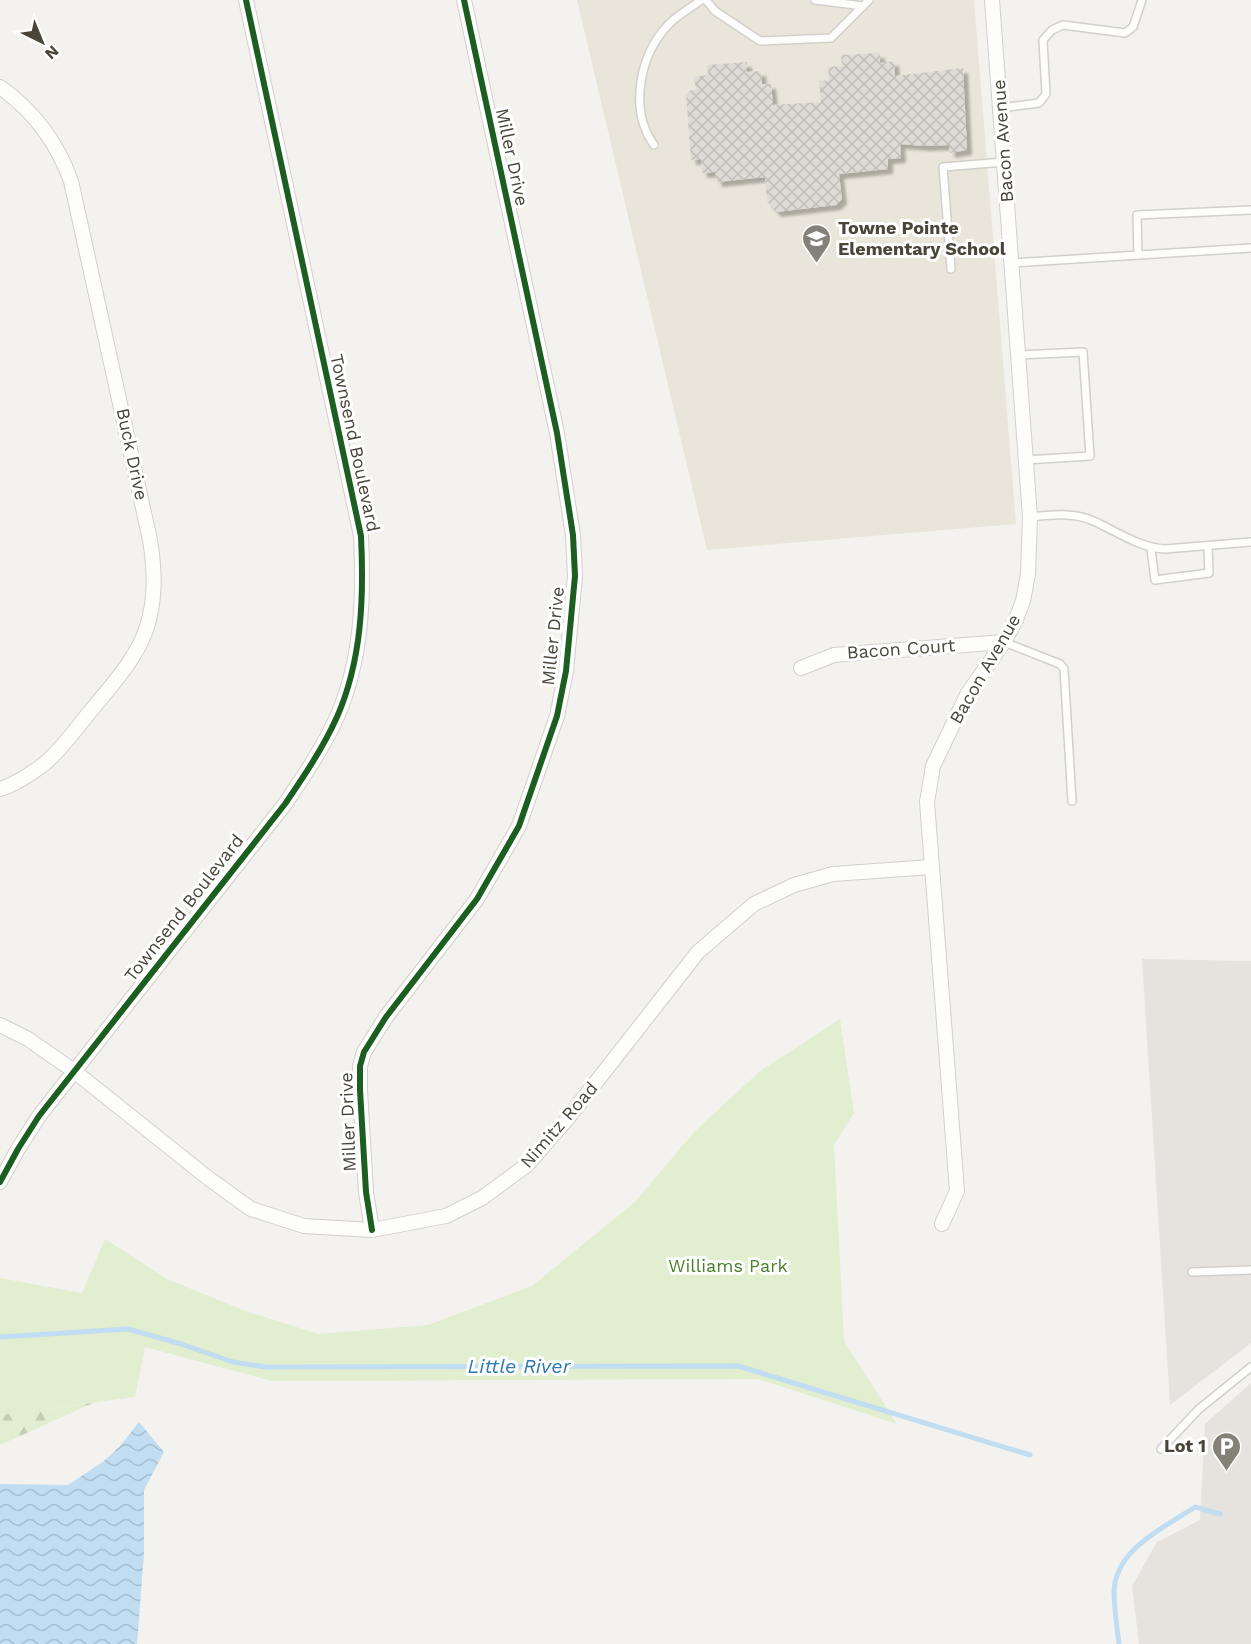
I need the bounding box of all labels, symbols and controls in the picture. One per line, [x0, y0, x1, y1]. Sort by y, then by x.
north arrow [12, 12, 72, 72]
text: N [41, 42, 63, 64]
street label: Bacon Avenue [988, 79, 1017, 203]
street label: Miller Drive [492, 106, 533, 208]
place label: Towne Pointe Elementary School [838, 217, 1006, 259]
school or university icon: Towne Pointe Elementary School [801, 222, 833, 264]
street label: Townsend Boulevard [326, 352, 385, 534]
street label: Buck Drive [112, 406, 152, 502]
street label: Miller Drive [537, 585, 568, 686]
street label: Bacon Avenue [945, 610, 1024, 727]
street label: Bacon Court [846, 634, 956, 663]
street label: Townsend Boulevard [120, 830, 248, 985]
street label: Miller Drive [335, 1072, 360, 1172]
street label: Nimitz Road [516, 1077, 602, 1172]
park label: Williams Park [668, 1255, 788, 1276]
water label: Little River [468, 1354, 572, 1378]
parking icon: Lot 1 [1211, 1430, 1243, 1472]
place label: Lot 1 [1164, 1435, 1206, 1456]

